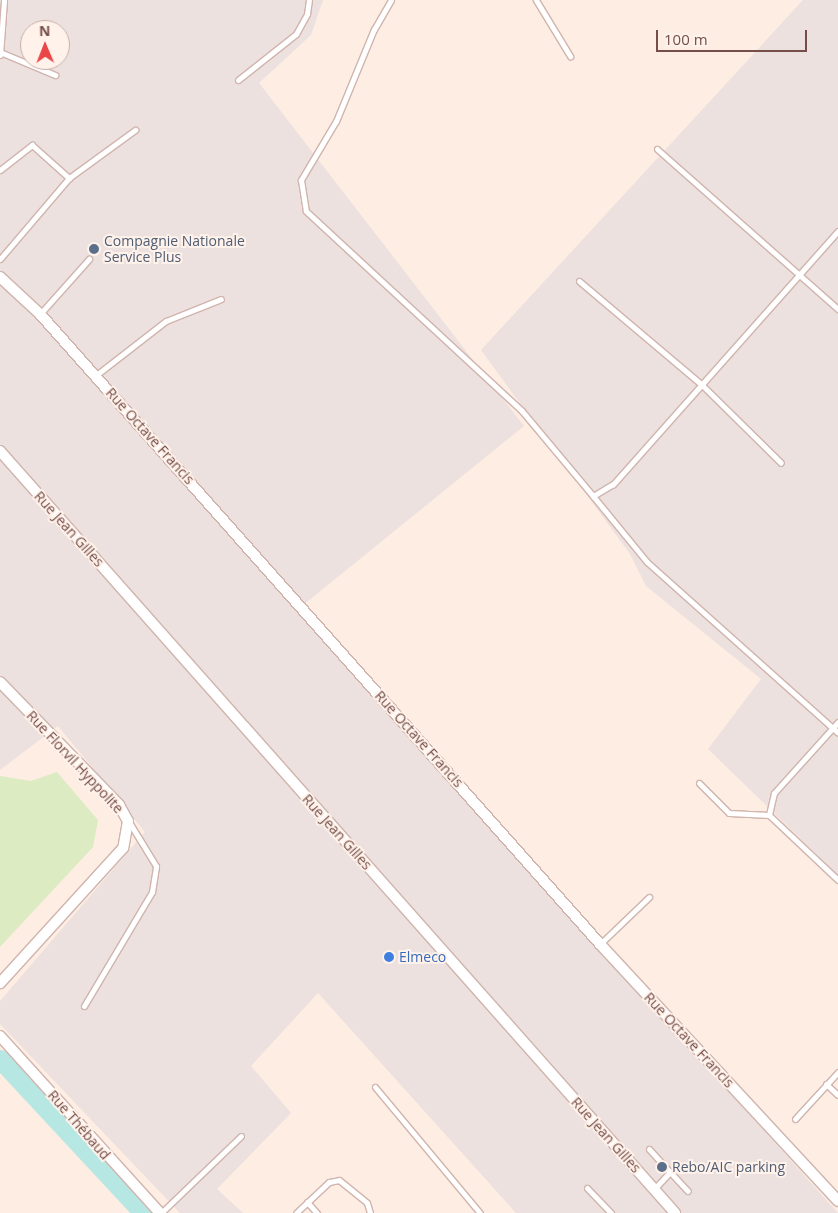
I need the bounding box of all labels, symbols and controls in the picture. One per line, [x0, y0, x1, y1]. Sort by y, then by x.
north arrow [20, 20, 70, 70]
scale bar [658, 20, 809, 52]
text: N [39, 21, 51, 40]
text: 100 m [664, 29, 708, 49]
place label: Compagnie Nationale Service Plus [104, 233, 245, 266]
marker: Compagnie Nationale Service Plus [88, 243, 100, 255]
street label: Rue Octave Francis [102, 384, 198, 488]
street label: Rue Jean Gilles [31, 488, 107, 570]
street label: Rue Octave Francis [371, 687, 467, 791]
street label: Rue Florvil Hyppolite [23, 707, 127, 817]
street label: Rue Jean Gilles [299, 791, 375, 873]
place label: Elmeco [399, 949, 446, 965]
marker: Elmeco [383, 951, 395, 963]
street label: Rue Octave Francis [641, 989, 737, 1091]
street label: Rue Thébaud [44, 1087, 114, 1163]
street label: Rue Jean Gilles [568, 1094, 644, 1176]
place label: Rebo/AIC parking [672, 1159, 785, 1175]
marker: Rebo/AIC parking [656, 1161, 668, 1173]

